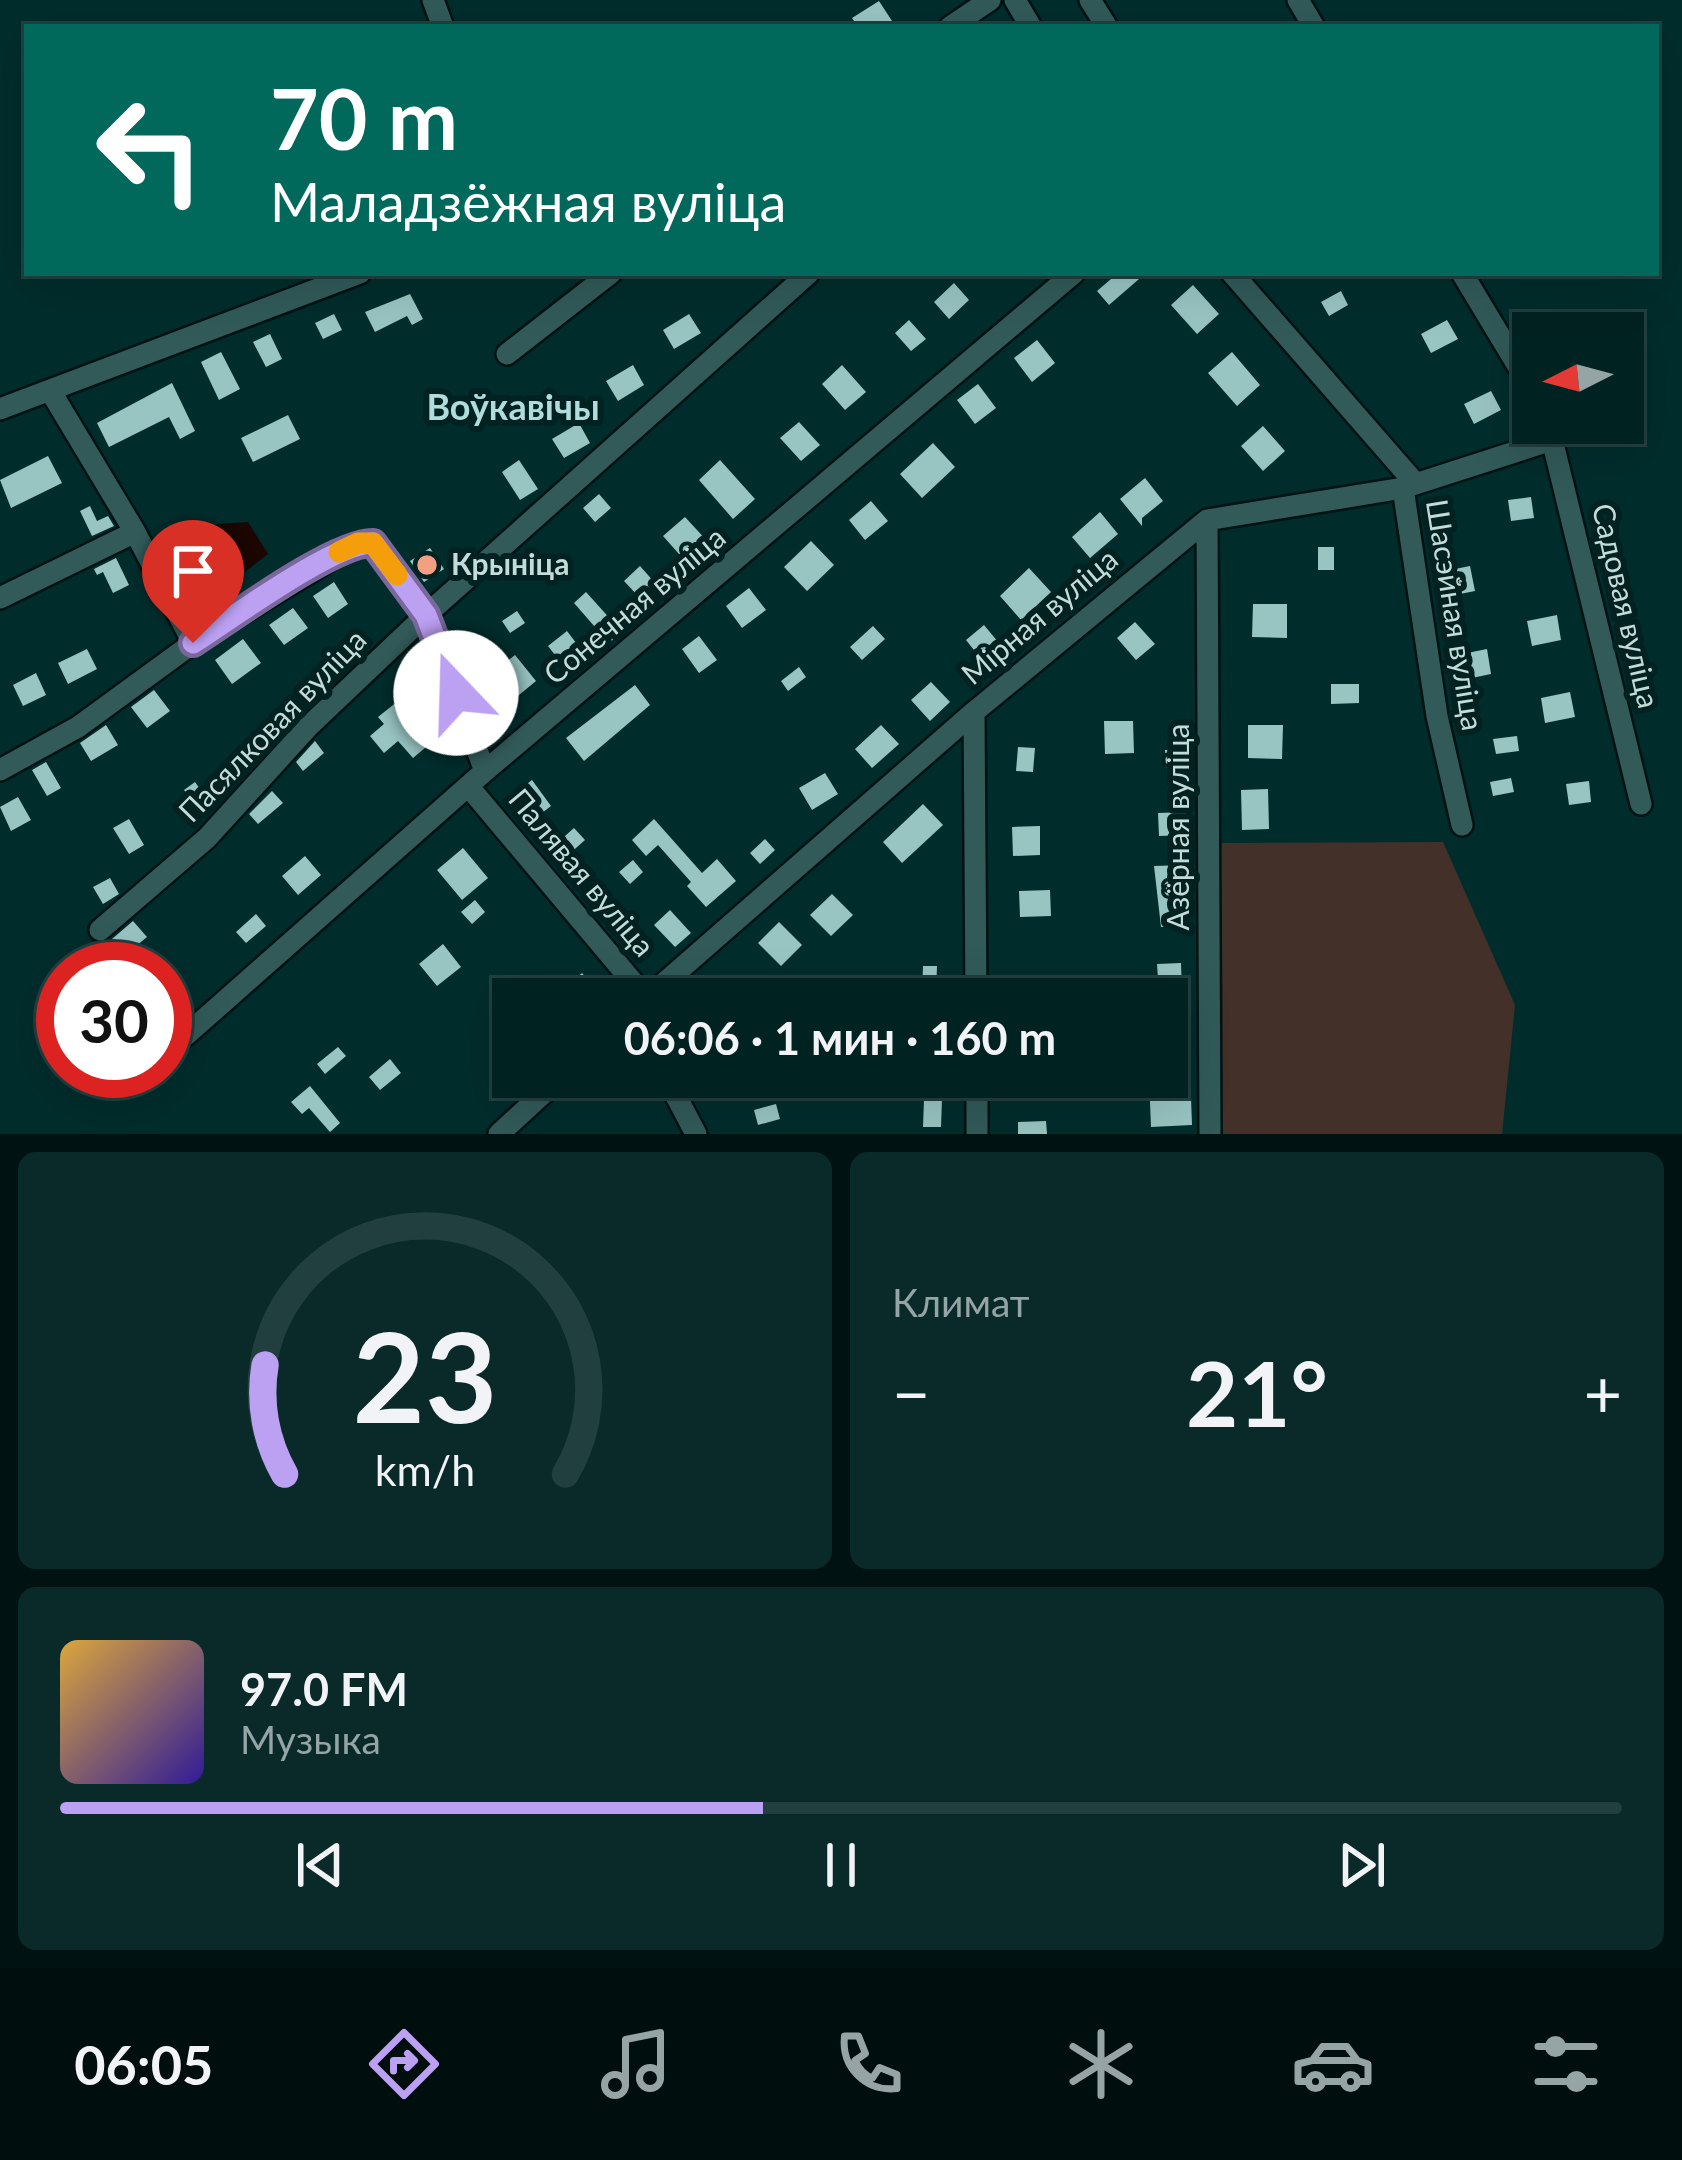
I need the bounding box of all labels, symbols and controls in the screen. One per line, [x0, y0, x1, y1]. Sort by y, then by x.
text: 70 m [270, 67, 458, 168]
icon: left [72, 72, 228, 228]
text: Маладзёжная вуліца [270, 169, 786, 234]
north arrow [1512, 312, 1644, 444]
map controls [1512, 312, 1644, 444]
district label: Воўкавічы [426, 384, 600, 428]
street label: Шасэйная вуліца [1420, 497, 1492, 733]
street label: Садовая вуліца [1586, 500, 1668, 711]
street label: Сонечная вуліца [536, 518, 732, 691]
pin [142, 520, 244, 643]
icon: arrive [160, 538, 226, 604]
street label: Мірная вуліца [953, 540, 1124, 691]
place label: Крыніца [451, 545, 569, 581]
marker: Крыніца [414, 552, 440, 578]
street label: Пасялковая вуліца [170, 621, 373, 828]
position arrow [393, 630, 519, 756]
street label: Азёрная вуліца [1159, 723, 1195, 931]
street label: Палявая вуліца [502, 781, 663, 963]
speed limit sign: 30 [36, 942, 192, 1098]
text: 06:06 · 1 мин · 160 m [624, 1011, 1056, 1065]
text: Климат [892, 1279, 1030, 1325]
text: 23 [353, 1300, 497, 1450]
text: 21° [1186, 1338, 1328, 1446]
text: − [892, 1353, 930, 1432]
text: + [1584, 1353, 1622, 1432]
text: km/h [375, 1443, 475, 1494]
text: 97.0 FM [240, 1662, 408, 1716]
text: Музыка [240, 1716, 381, 1762]
icon: previous [287, 1832, 353, 1898]
icon: pause [808, 1832, 874, 1898]
icon: next [1329, 1832, 1395, 1898]
icon: directions [362, 2022, 446, 2106]
icon: music [594, 2022, 678, 2106]
icon: phone [827, 2022, 911, 2106]
icon: climate [1059, 2022, 1143, 2106]
icon: car [1291, 2022, 1375, 2106]
icon: filters [1524, 2022, 1608, 2106]
text: 06:05 [74, 2032, 213, 2097]

